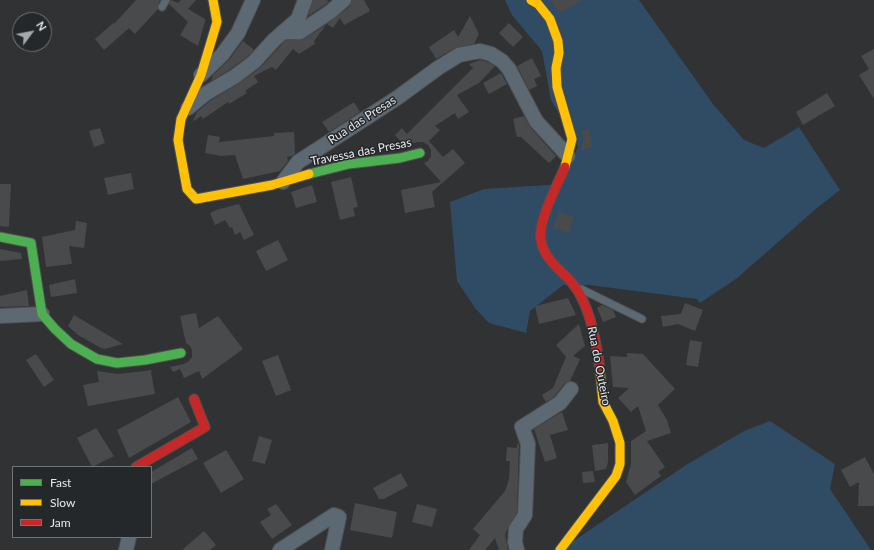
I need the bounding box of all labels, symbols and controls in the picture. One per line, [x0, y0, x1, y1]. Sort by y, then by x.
north arrow [12, 12, 52, 52]
text: N [34, 19, 50, 33]
street label: Rua das Presas [325, 93, 399, 147]
street label: Travessa das Presas [309, 135, 413, 169]
street label: Rua do Outeiro [584, 325, 614, 407]
legend [12, 466, 152, 538]
text: Fast [50, 475, 71, 490]
text: Slow [50, 495, 75, 510]
text: Jam [50, 515, 71, 530]

